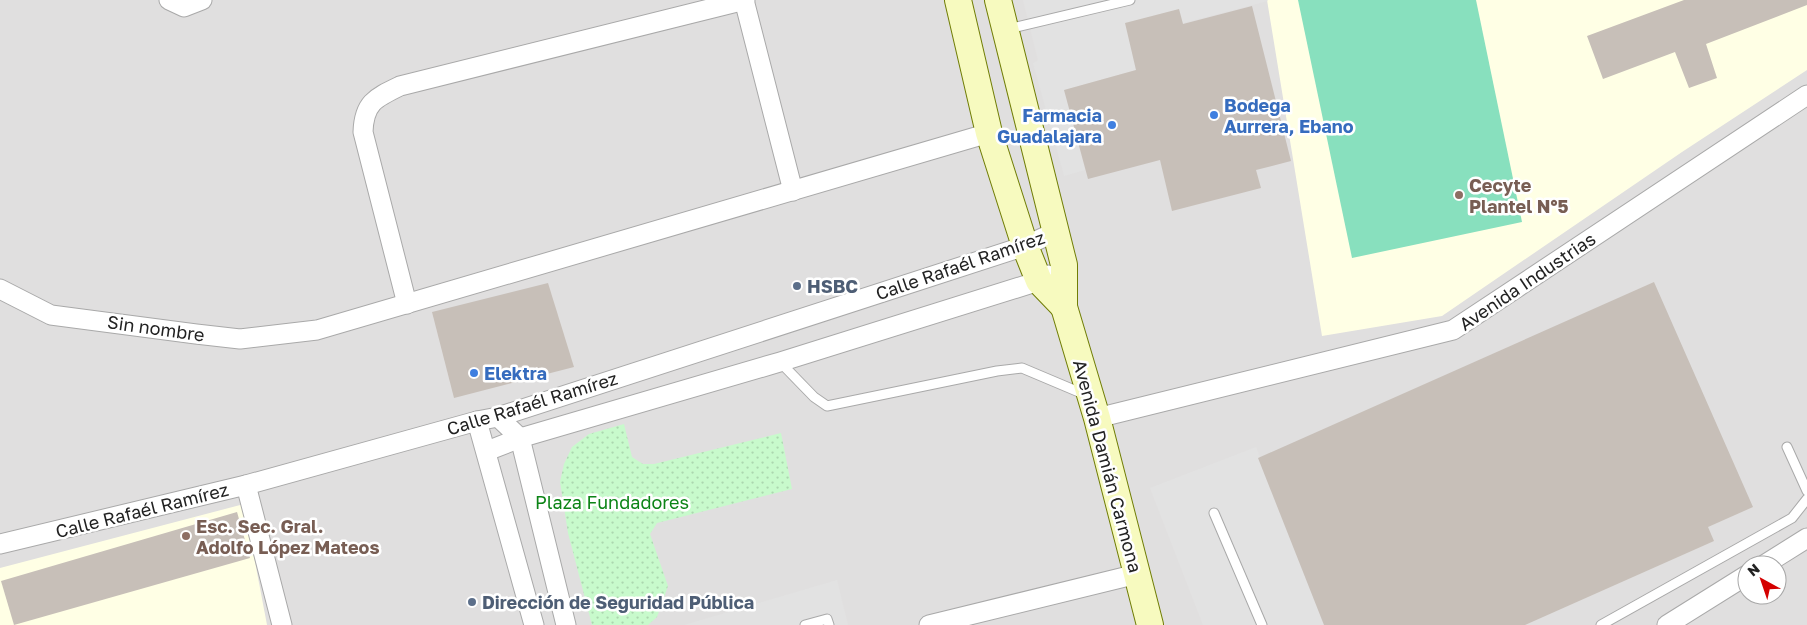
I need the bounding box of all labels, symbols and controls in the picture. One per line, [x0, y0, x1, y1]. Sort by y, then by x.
place label: Bodega Aurrera, Ebano [1224, 94, 1354, 137]
place label: Farmacia Guadalajara [997, 104, 1102, 147]
marker: Bodega Aurrera, Ebano [1208, 109, 1220, 121]
marker: Farmacia Guadalajara [1106, 119, 1118, 131]
place label: Cecyte Plantel N°5 [1469, 174, 1568, 217]
marker: Cecyte Plantel N°5 [1453, 189, 1465, 201]
street label: Calle Rafaél Ramírez [873, 226, 1047, 304]
street label: Avenida Industrias [1455, 227, 1599, 335]
place label: HSBC [807, 275, 858, 297]
marker: HSBC [791, 280, 803, 292]
street label: Sin nombre [106, 310, 206, 346]
street label: Avenida Damián Carmona [1069, 357, 1147, 575]
place label: Elektra [484, 362, 547, 384]
street label: Calle Rafaél Ramírez [444, 367, 620, 439]
marker: Elektra [468, 367, 480, 379]
street label: Calle Rafaél Ramírez [53, 478, 231, 542]
park label: Plaza Fundadores [535, 491, 689, 513]
place label: Esc. Sec. Gral. Adolfo López Mateos [196, 515, 380, 558]
marker: Esc. Sec. Gral. Adolfo López Mateos [180, 530, 192, 542]
north arrow [1737, 555, 1787, 605]
text: N [1744, 560, 1763, 580]
place label: Dirección de Seguridad Pública [482, 591, 754, 613]
marker: Dirección de Seguridad Pública [466, 596, 478, 608]

